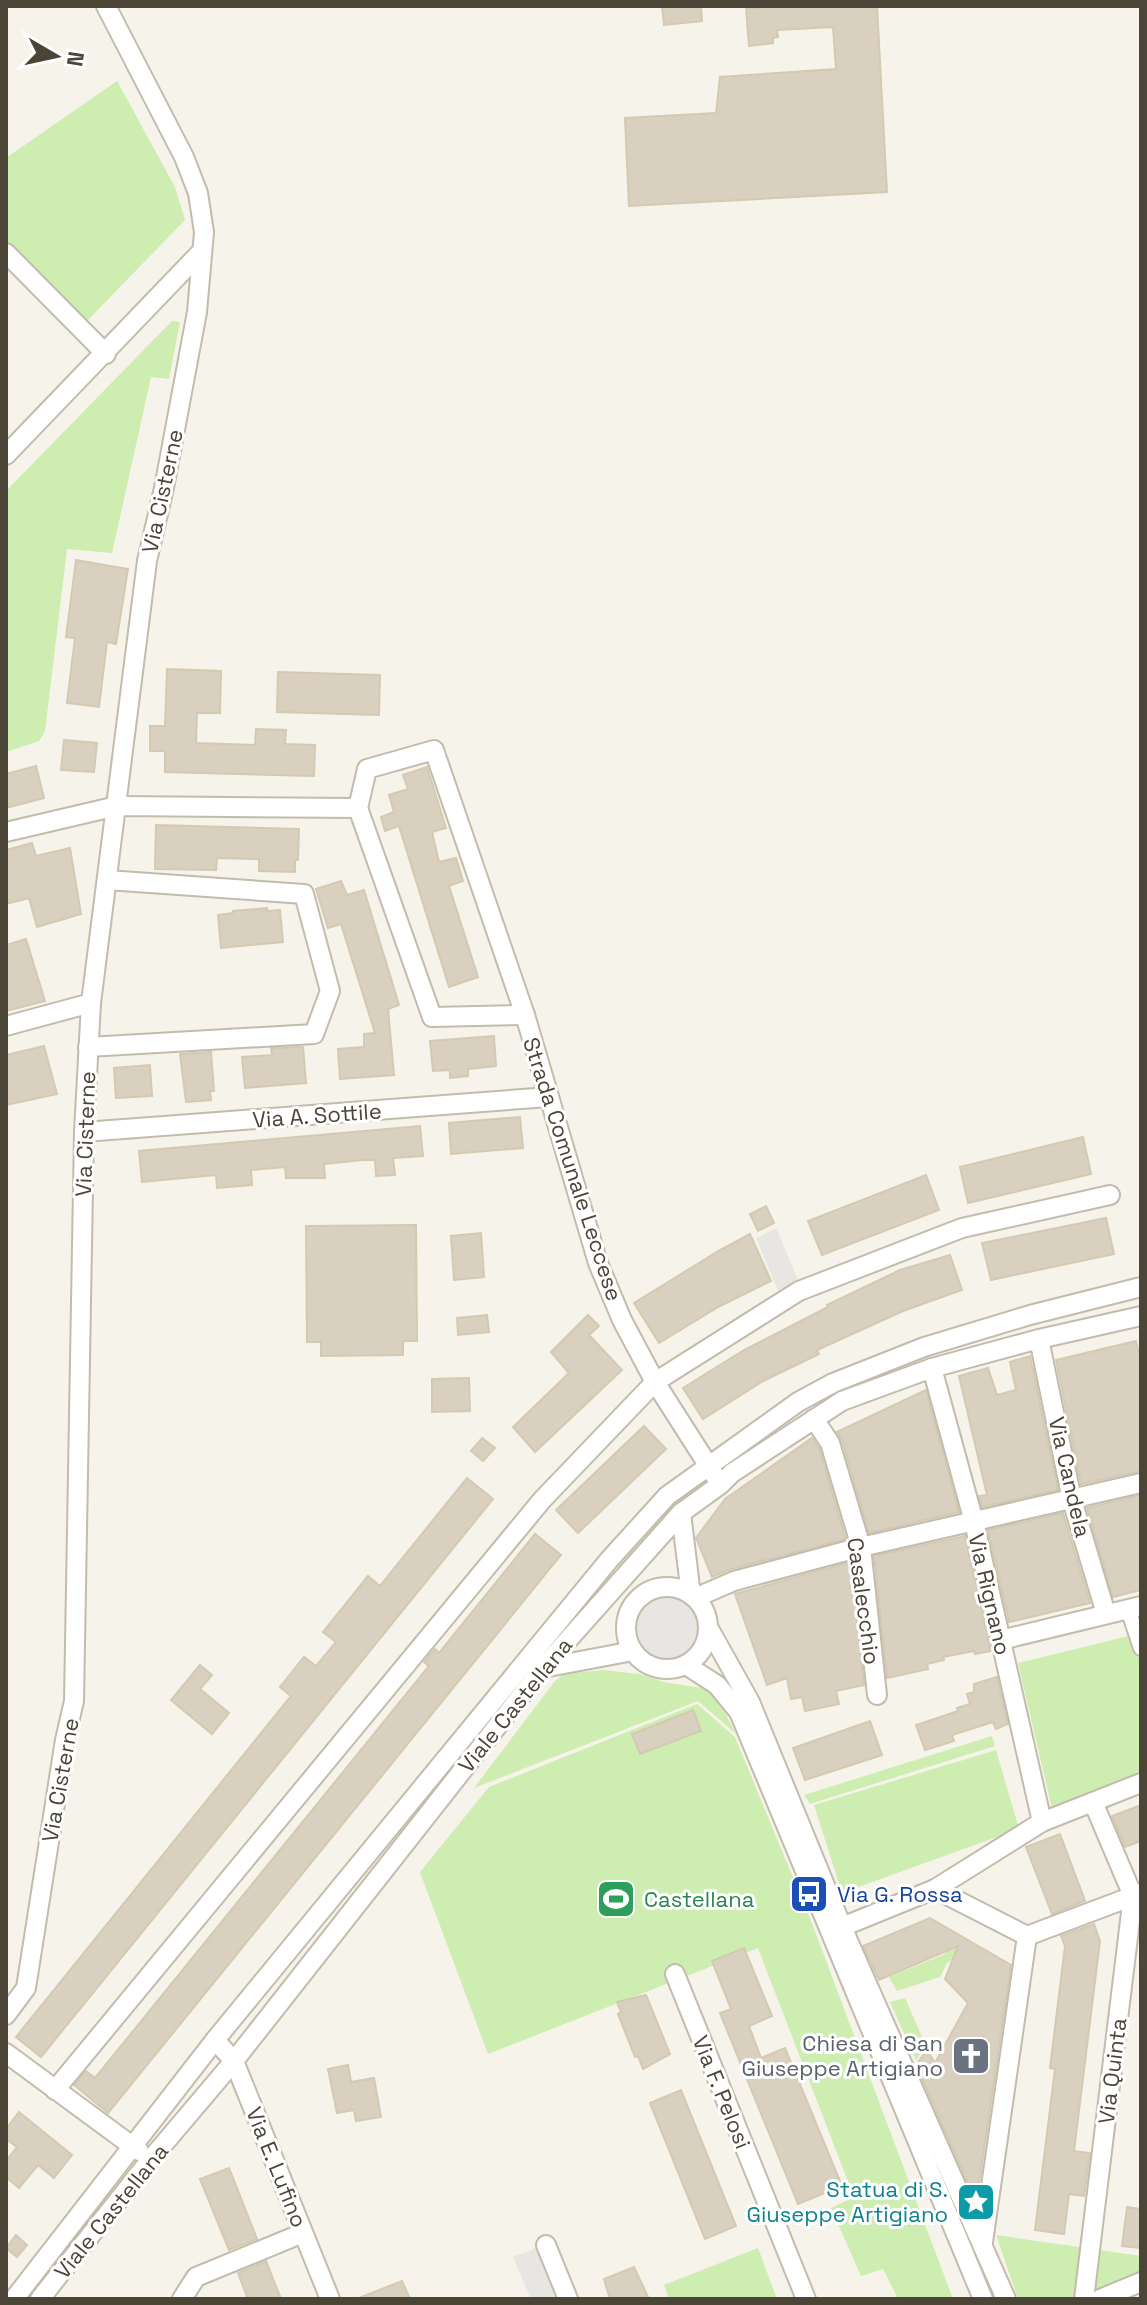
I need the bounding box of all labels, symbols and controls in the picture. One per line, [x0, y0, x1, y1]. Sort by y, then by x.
north arrow [16, 16, 96, 96]
text: N [61, 50, 91, 69]
street label: Via Cisterne [135, 427, 189, 555]
street label: Strada Comunale Leccese [517, 1034, 629, 1304]
street label: Via Cisterne [69, 1071, 101, 1197]
street label: Via A. Sottile [251, 1097, 383, 1133]
street label: Via Candela [1043, 1414, 1098, 1540]
street label: Via Rignano [962, 1530, 1018, 1658]
street label: Casalecchio [841, 1536, 887, 1666]
street label: Viale Castellana [452, 1631, 578, 1778]
street label: Via Cisterne [35, 1716, 85, 1844]
bus stop icon: Via G. Rossa [788, 1873, 830, 1915]
sports icon: Castellana [595, 1878, 637, 1920]
place label: Via G. Rossa [837, 1880, 963, 1908]
place label: Castellana [644, 1885, 755, 1913]
street label: Via Quinta [1092, 2016, 1132, 2126]
place label: Chiesa di San Giuseppe Artigiano [741, 2029, 943, 2082]
street label: Via F. Pelosi [687, 2031, 757, 2153]
church icon: Chiesa di San Giuseppe Artigiano [950, 2035, 992, 2077]
street label: Via E. Lufino [240, 2103, 314, 2231]
street label: Viale Castellana [48, 2137, 174, 2284]
place label: Statua di S. Giuseppe Artigiano [746, 2175, 948, 2228]
place icon: Statua di S. Giuseppe Artigiano [955, 2181, 997, 2223]

